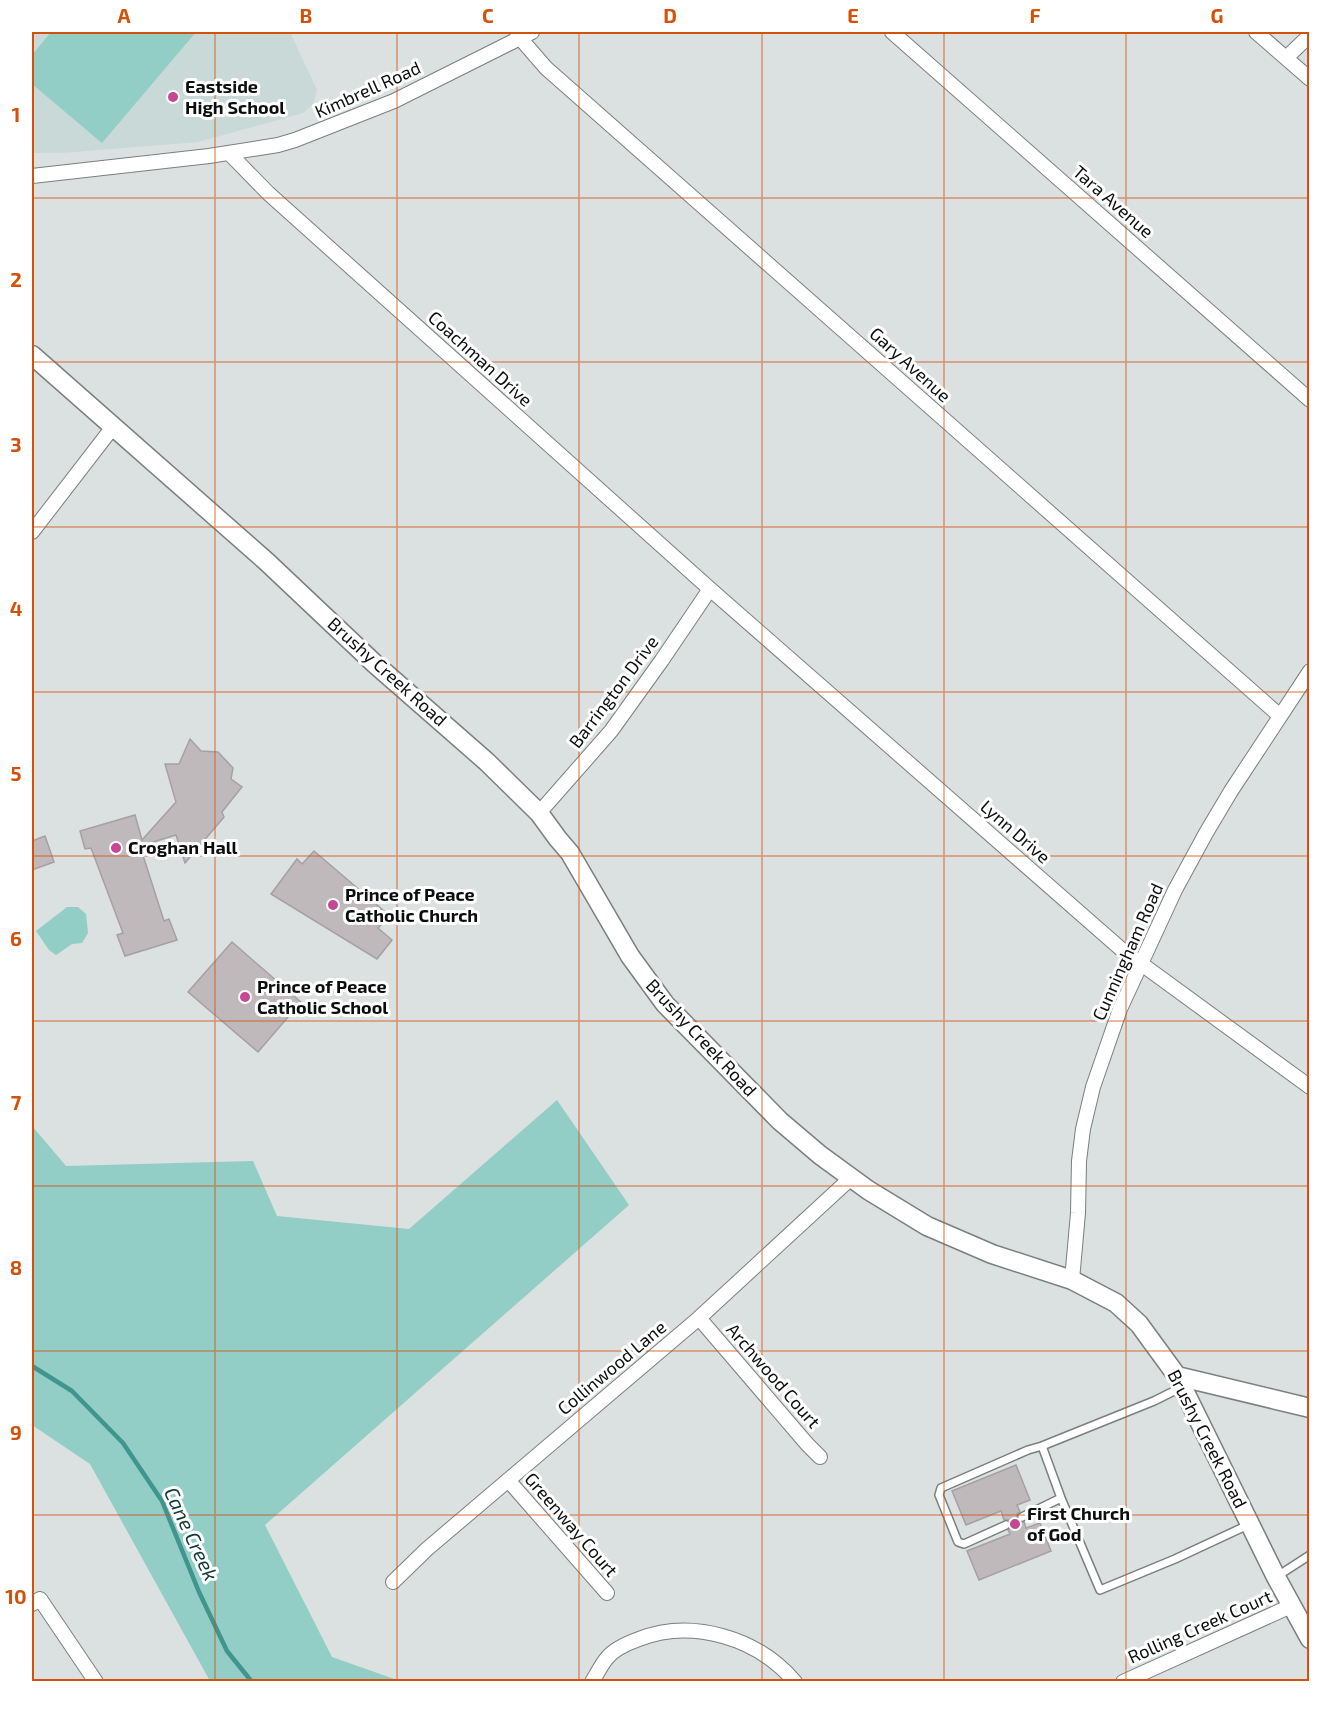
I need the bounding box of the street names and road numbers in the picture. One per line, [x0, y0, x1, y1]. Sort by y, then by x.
street label: Kimbrell Road [311, 56, 424, 122]
street label: Tara Avenue [1069, 160, 1158, 242]
street label: Coachman Drive [424, 306, 537, 411]
street label: Gary Avenue [866, 322, 956, 406]
street label: Brushy Creek Road [324, 612, 452, 730]
street label: Barrington Drive [564, 631, 663, 752]
street label: Lynn Drive [976, 795, 1055, 867]
street label: Cunningham Road [1087, 880, 1167, 1024]
street label: Brushy Creek Road [642, 974, 762, 1101]
street label: Collinwood Lane [553, 1315, 670, 1419]
street label: Archwood Court [722, 1318, 825, 1432]
street label: Brushy Creek Road [1163, 1366, 1252, 1511]
street label: Greenway Court [521, 1468, 623, 1581]
street label: Rolling Creek Court [1124, 1584, 1275, 1668]

